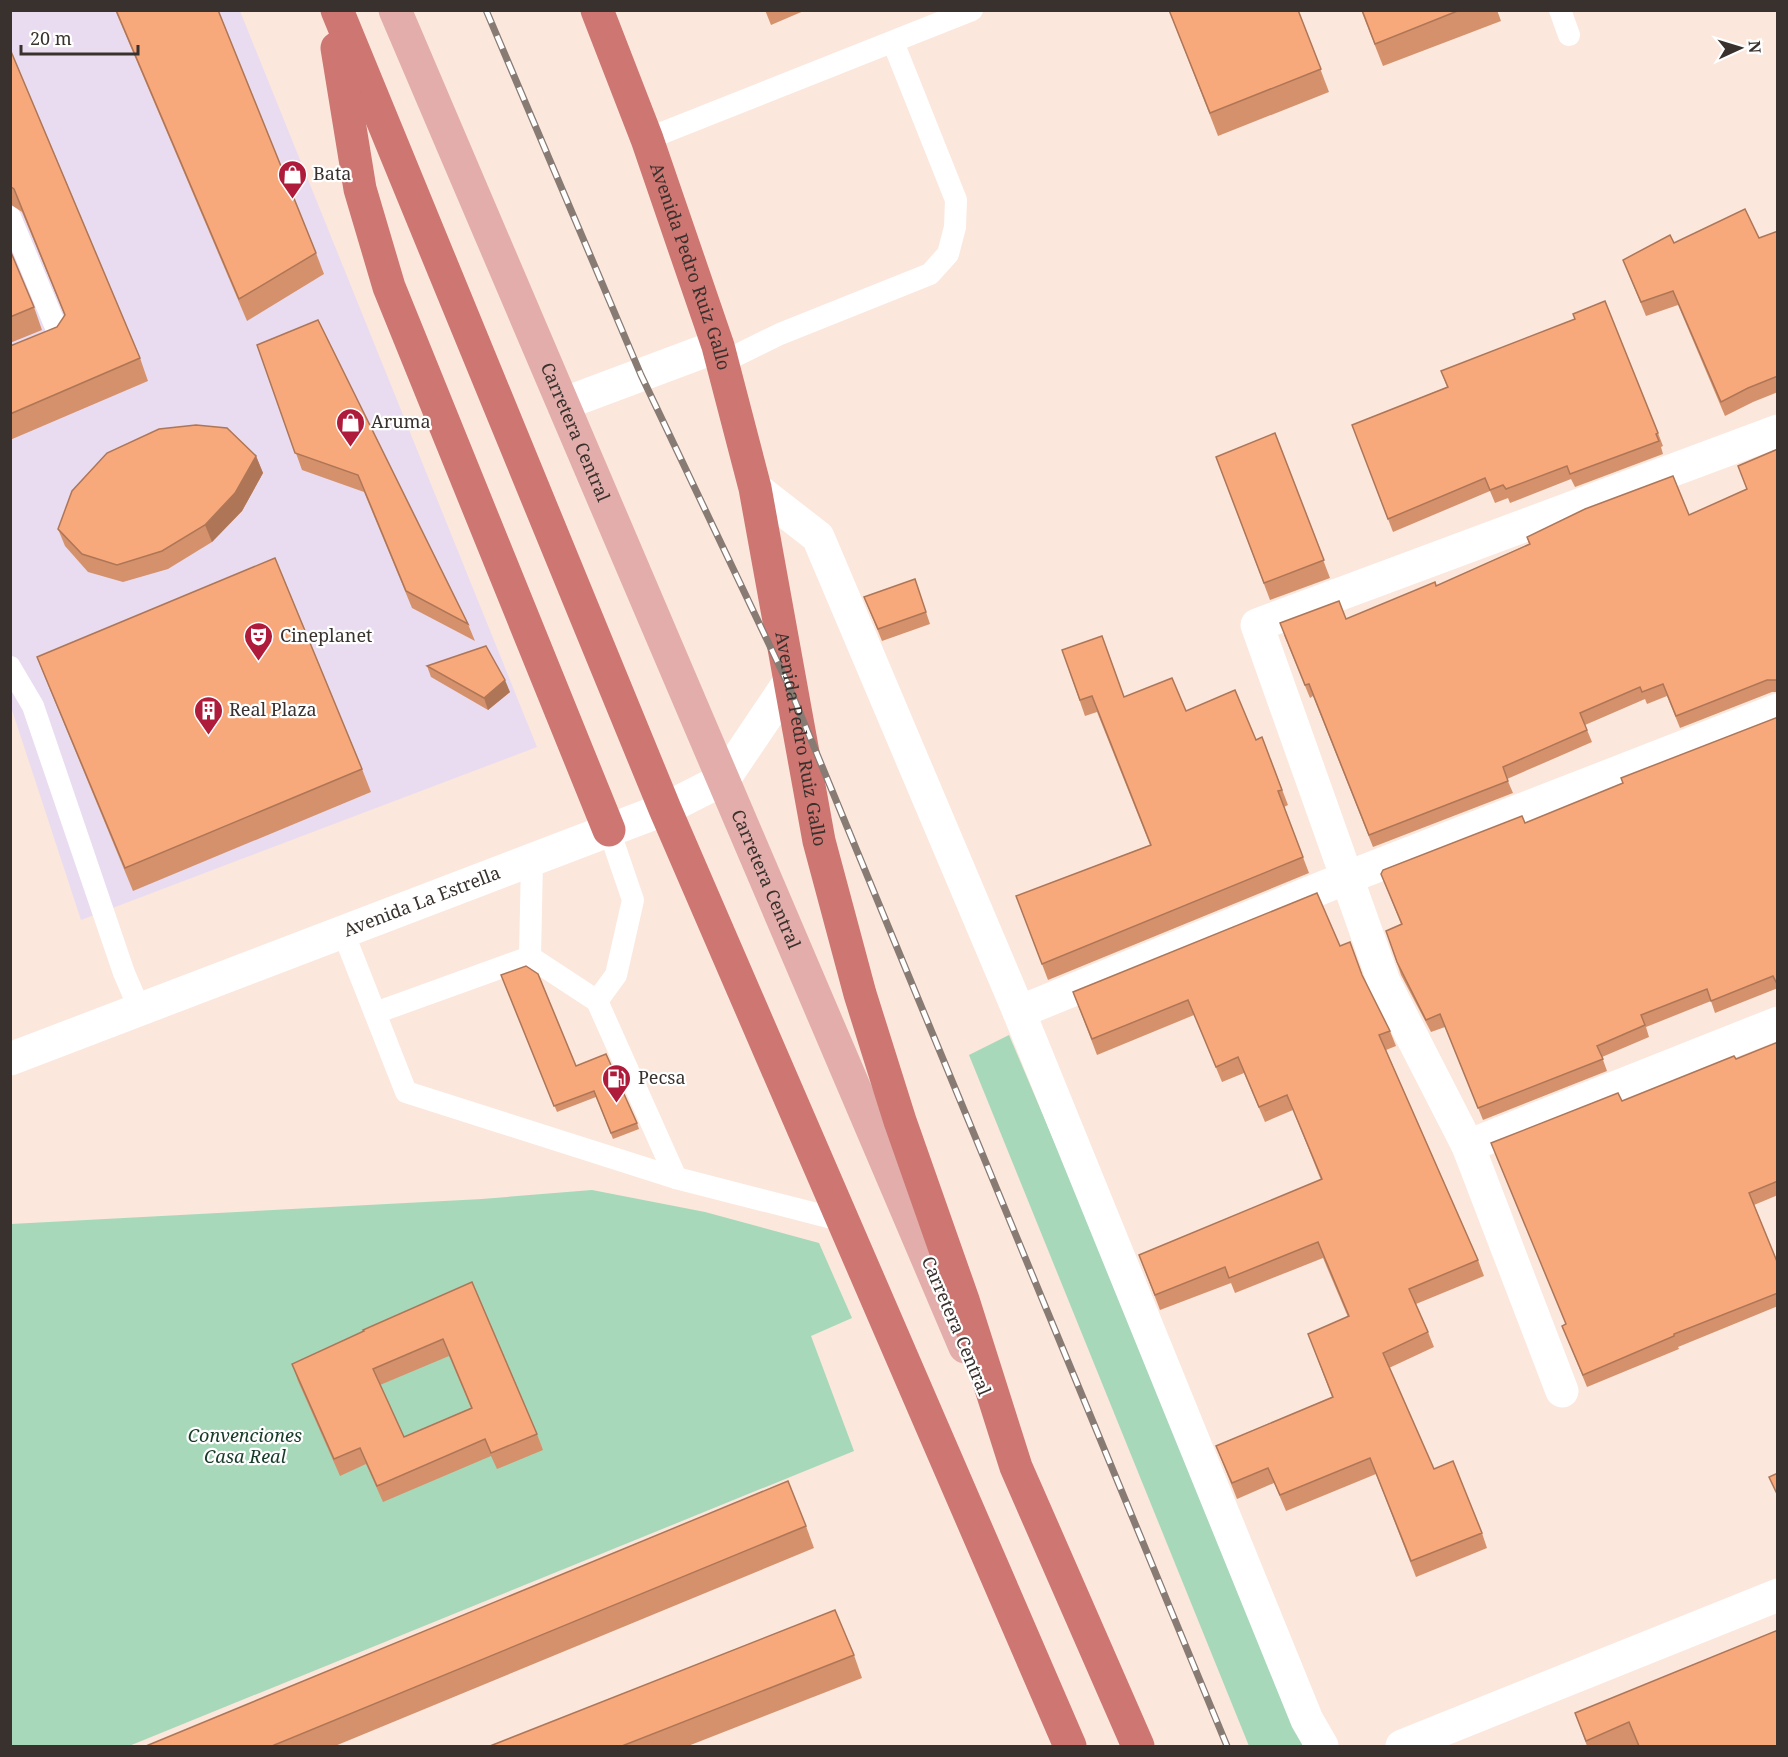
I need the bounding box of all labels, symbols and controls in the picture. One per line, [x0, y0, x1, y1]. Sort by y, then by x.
scale bar [21, 18, 138, 56]
north arrow [1710, 18, 1770, 78]
text: 20 m [30, 26, 72, 50]
text: N [1744, 40, 1766, 54]
shop icon: Bata [276, 158, 308, 200]
street label: Avenida Pedro Ruiz Gallo [645, 159, 737, 373]
place label: Bata [313, 161, 351, 185]
street label: Carretera Central [536, 358, 616, 506]
shop icon: Aruma [334, 406, 366, 448]
place label: Aruma [371, 409, 431, 433]
theatre icon: Cineplanet [243, 620, 275, 662]
place label: Cineplanet [280, 623, 372, 647]
street label: Avenida Pedro Ruiz Gallo [770, 630, 833, 848]
building icon: Real Plaza [192, 694, 224, 736]
place label: Real Plaza [229, 697, 317, 721]
street label: Carretera Central [726, 806, 807, 953]
street label: Avenida La Estrella [340, 860, 504, 942]
fuel station icon: Pecsa [601, 1062, 633, 1104]
place label: Pecsa [638, 1065, 686, 1089]
street label: Carretera Central [917, 1252, 997, 1399]
park label: Convenciones Casa Real [188, 1423, 302, 1468]

